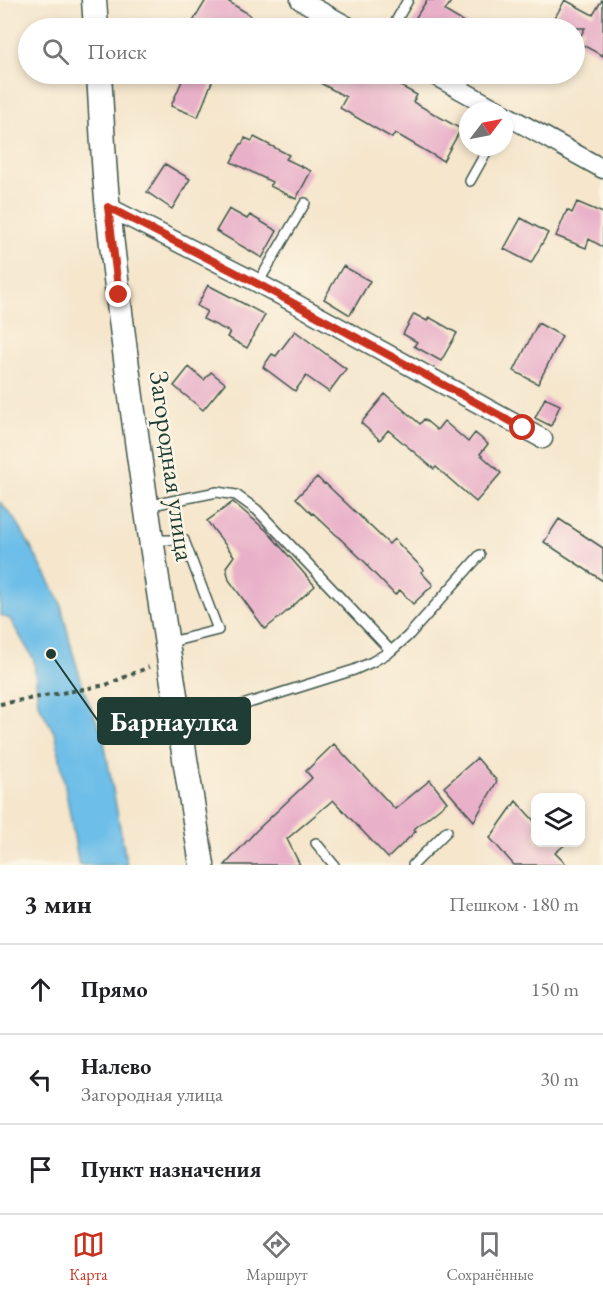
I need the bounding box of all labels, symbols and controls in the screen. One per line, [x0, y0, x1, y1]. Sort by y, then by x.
search box [18, 18, 585, 84]
icon: search [39, 35, 72, 68]
text: Поиск [87, 37, 147, 66]
north arrow [459, 102, 513, 156]
route end [105, 281, 131, 307]
street label: Загородная улица [142, 369, 203, 564]
route start [509, 414, 535, 440]
callout: Барнаулка [98, 698, 250, 744]
text: Барнаулка [110, 703, 239, 739]
map controls [531, 793, 585, 847]
button: layers [531, 793, 585, 847]
text: 3 мин [24, 887, 92, 921]
text: Пешком · 180 m [449, 891, 579, 917]
icon: ahead [24, 973, 57, 1006]
text: Прямо [81, 975, 148, 1004]
text: 150 m [531, 976, 579, 1002]
text: Налево [81, 1052, 151, 1081]
icon: left [24, 1063, 57, 1096]
text: 30 m [540, 1066, 579, 1092]
text: Загородная улица [81, 1081, 223, 1107]
icon: arrive [24, 1153, 57, 1186]
text: Пункт назначения [81, 1155, 261, 1184]
tab: Карта [69, 1228, 108, 1285]
tab: Маршрут [246, 1228, 308, 1285]
tab: Сохранённые [446, 1228, 534, 1285]

